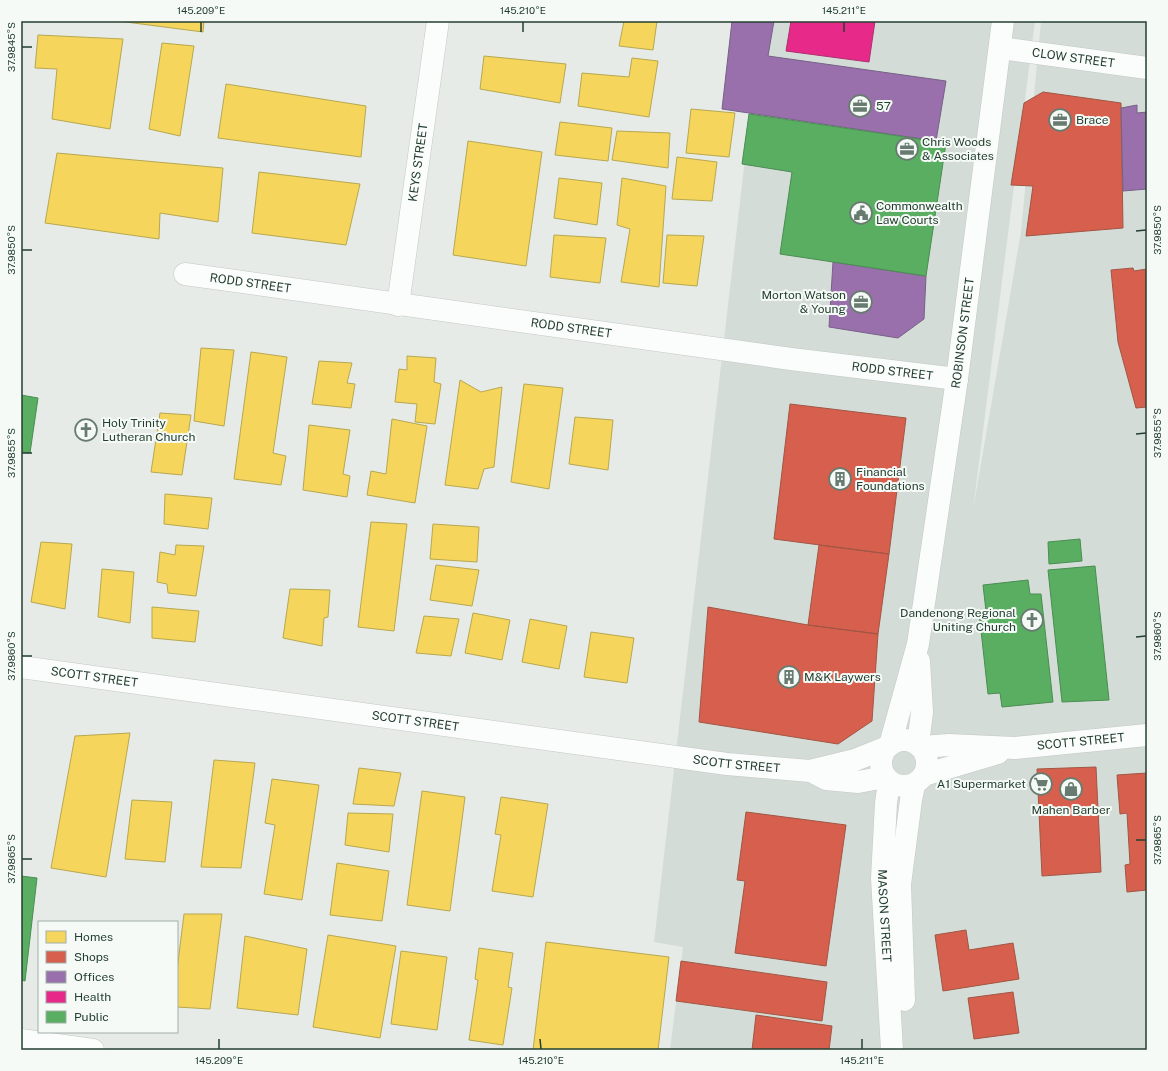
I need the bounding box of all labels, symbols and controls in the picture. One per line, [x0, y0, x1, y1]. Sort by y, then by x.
text: 145.209°E [177, 4, 225, 16]
text: 145.210°E [500, 4, 546, 16]
text: 145.211°E [822, 4, 866, 16]
text: 37.9845°S [5, 22, 17, 72]
street label: CLOW STREET [1031, 45, 1116, 71]
office icon: 57 [847, 93, 873, 119]
place label: 57 [876, 99, 891, 113]
office icon: Brace [1047, 107, 1073, 133]
place label: Brace [1076, 113, 1109, 127]
street label: KEYS STREET [406, 122, 431, 203]
place label: Chris Woods & Associates [922, 135, 994, 163]
office icon: Chris Woods & Associates [894, 136, 920, 162]
place label: Commonwealth Law Courts [876, 199, 963, 227]
public building icon: Commonwealth Law Courts [848, 200, 874, 226]
text: 37.9850°S [1151, 205, 1163, 255]
text: 37.9850°S [5, 225, 17, 275]
street label: RODD STREET [209, 271, 292, 296]
street label: ROBINSON STREET [949, 277, 977, 389]
place label: Morton Watson & Young [762, 288, 846, 316]
office icon: Morton Watson & Young [848, 289, 874, 315]
street label: RODD STREET [530, 316, 613, 341]
street label: RODD STREET [851, 359, 934, 383]
text: 37.9855°S [1151, 408, 1163, 458]
place label: Holy Trinity Lutheran Church [102, 416, 196, 444]
church icon: Holy Trinity Lutheran Church [73, 417, 99, 443]
text: 37.9855°S [5, 428, 17, 478]
place label: Financial Foundations [856, 465, 925, 493]
building icon: Financial Foundations [827, 466, 853, 492]
place label: Dandenong Regional Uniting Church [900, 606, 1016, 634]
church icon: Dandenong Regional Uniting Church [1019, 607, 1045, 633]
text: 37.9860°S [1151, 611, 1163, 661]
text: 37.9860°S [5, 631, 17, 681]
street label: SCOTT STREET [50, 664, 139, 690]
building icon: M&K Laywers [776, 664, 802, 690]
place label: M&K Laywers [804, 670, 881, 684]
street label: SCOTT STREET [371, 708, 460, 734]
street label: SCOTT STREET [1036, 730, 1125, 753]
street label: SCOTT STREET [692, 752, 781, 775]
supermarket icon: A1 Supermarket [1028, 771, 1054, 797]
shop icon: Mahen Barber [1058, 776, 1084, 802]
place label: A1 Supermarket [937, 777, 1026, 791]
place label: Mahen Barber [1032, 803, 1111, 817]
text: 37.9865°S [1151, 815, 1163, 865]
text: 37.9865°S [5, 834, 17, 884]
street label: MASON STREET [875, 869, 894, 962]
legend [38, 921, 178, 1033]
text: Homes [74, 930, 113, 944]
text: Shops [74, 950, 109, 964]
text: Offices [74, 970, 114, 984]
text: Health [74, 990, 111, 1004]
text: Public [74, 1010, 109, 1024]
text: 145.209°E [195, 1054, 243, 1066]
text: 145.210°E [518, 1054, 564, 1066]
text: 145.211°E [840, 1054, 884, 1066]

